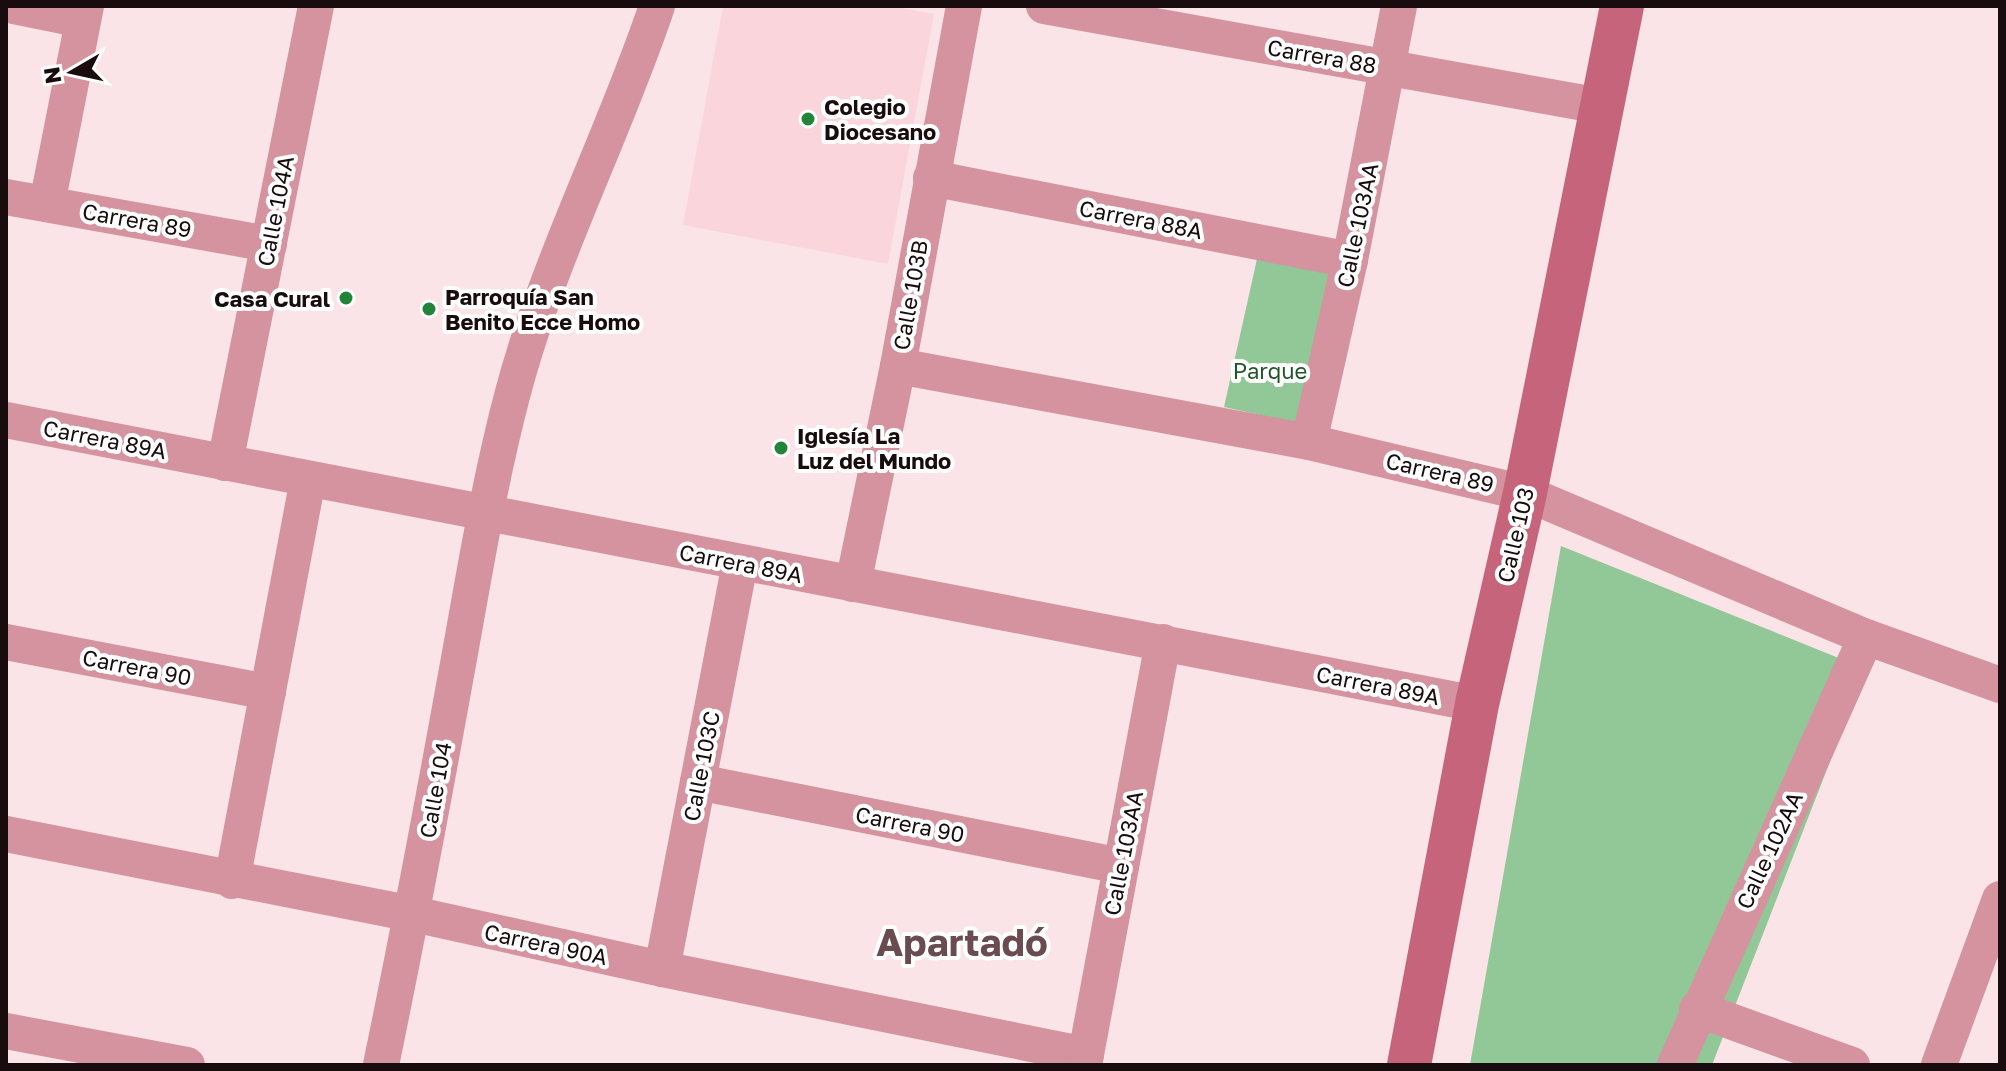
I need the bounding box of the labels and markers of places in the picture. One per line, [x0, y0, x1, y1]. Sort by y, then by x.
place label: Colegio Diocesano [824, 93, 936, 145]
marker: Colegio Diocesano [799, 110, 817, 128]
place label: Parroquía San Benito Ecce Homo [445, 283, 640, 335]
place label: Casa Cural [214, 285, 330, 312]
marker: Casa Cural [337, 289, 355, 307]
marker: Parroquía San Benito Ecce Homo [420, 300, 438, 318]
place label: Iglesía La Luz del Mundo [797, 422, 951, 474]
marker: Iglesía La Luz del Mundo [772, 439, 790, 457]

